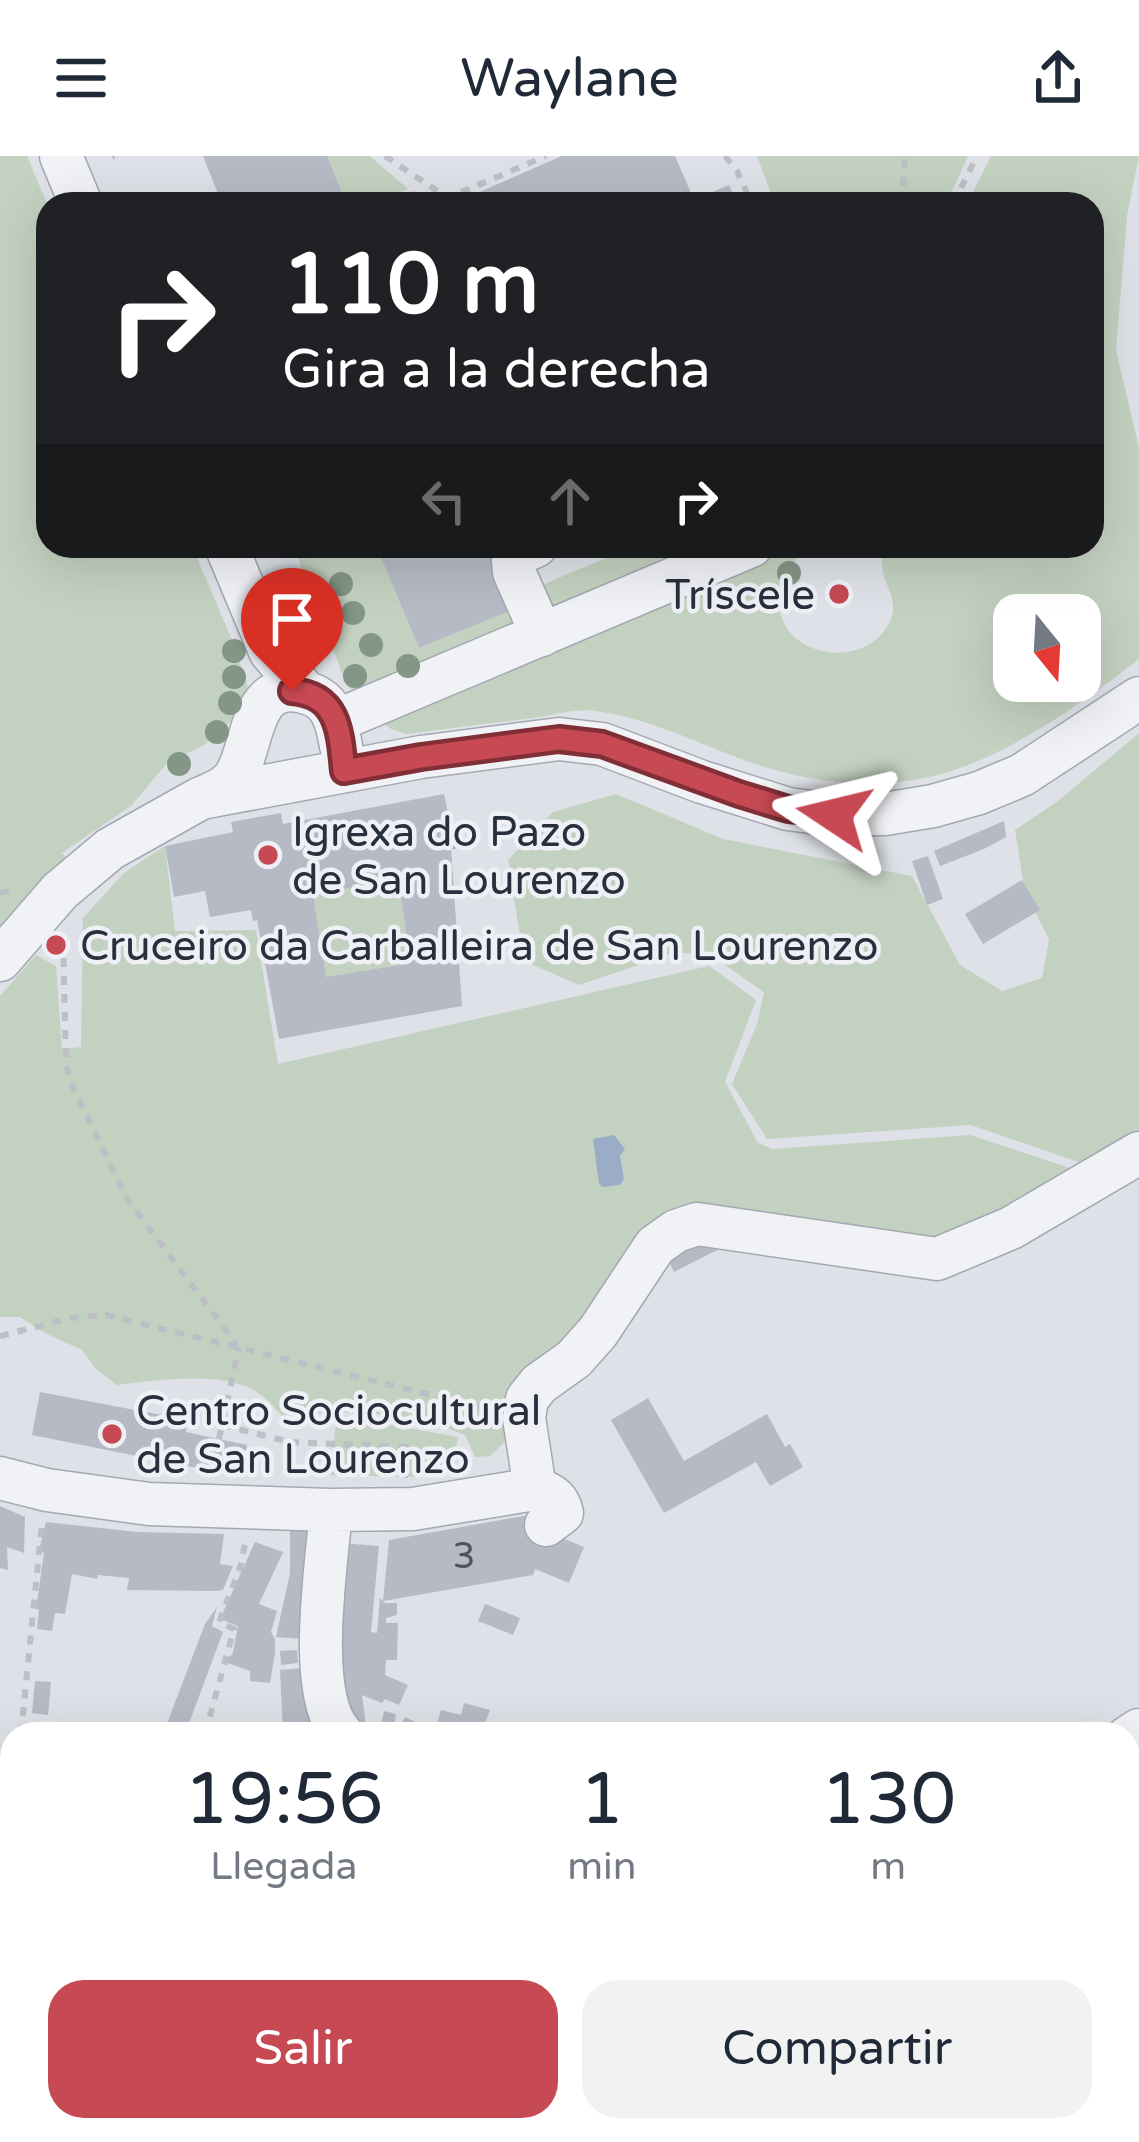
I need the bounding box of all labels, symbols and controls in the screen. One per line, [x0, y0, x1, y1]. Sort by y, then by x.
icon: menu [48, 45, 114, 111]
icon: share [1025, 45, 1091, 111]
text: Waylane [460, 46, 679, 111]
text: 110 m [282, 235, 539, 336]
icon: right [84, 240, 240, 396]
text: Gira a la derecha [282, 337, 711, 402]
icon: left [411, 468, 477, 534]
icon: ahead [537, 468, 603, 534]
icon: right [663, 468, 729, 534]
pin [241, 568, 343, 691]
place label: Tríscele [665, 570, 815, 621]
marker: Tríscele [826, 581, 852, 607]
icon: arrive [259, 586, 325, 652]
north arrow [993, 594, 1101, 702]
map controls [993, 594, 1101, 702]
position arrow [771, 752, 897, 878]
place label: Igrexa do Pazo de San Lourenzo [292, 807, 626, 906]
marker: Igrexa do Pazo de San Lourenzo [255, 842, 281, 868]
place label: Cruceiro da Carballeira de San Lourenzo [80, 921, 878, 972]
marker: Cruceiro da Carballeira de San Lourenzo [43, 932, 69, 958]
place label: Centro Sociocultural de San Lourenzo [136, 1386, 541, 1485]
marker: Centro Sociocultural de San Lourenzo [99, 1421, 125, 1447]
house number: 3 [453, 1535, 475, 1578]
text: 19:56 [184, 1757, 383, 1844]
text: 1 [579, 1757, 625, 1844]
text: 130 [820, 1757, 956, 1844]
text: Llegada [210, 1843, 357, 1890]
text: min [567, 1843, 637, 1890]
text: m [870, 1843, 906, 1890]
button: Salir [48, 1980, 558, 2118]
button: Compartir [582, 1980, 1092, 2118]

